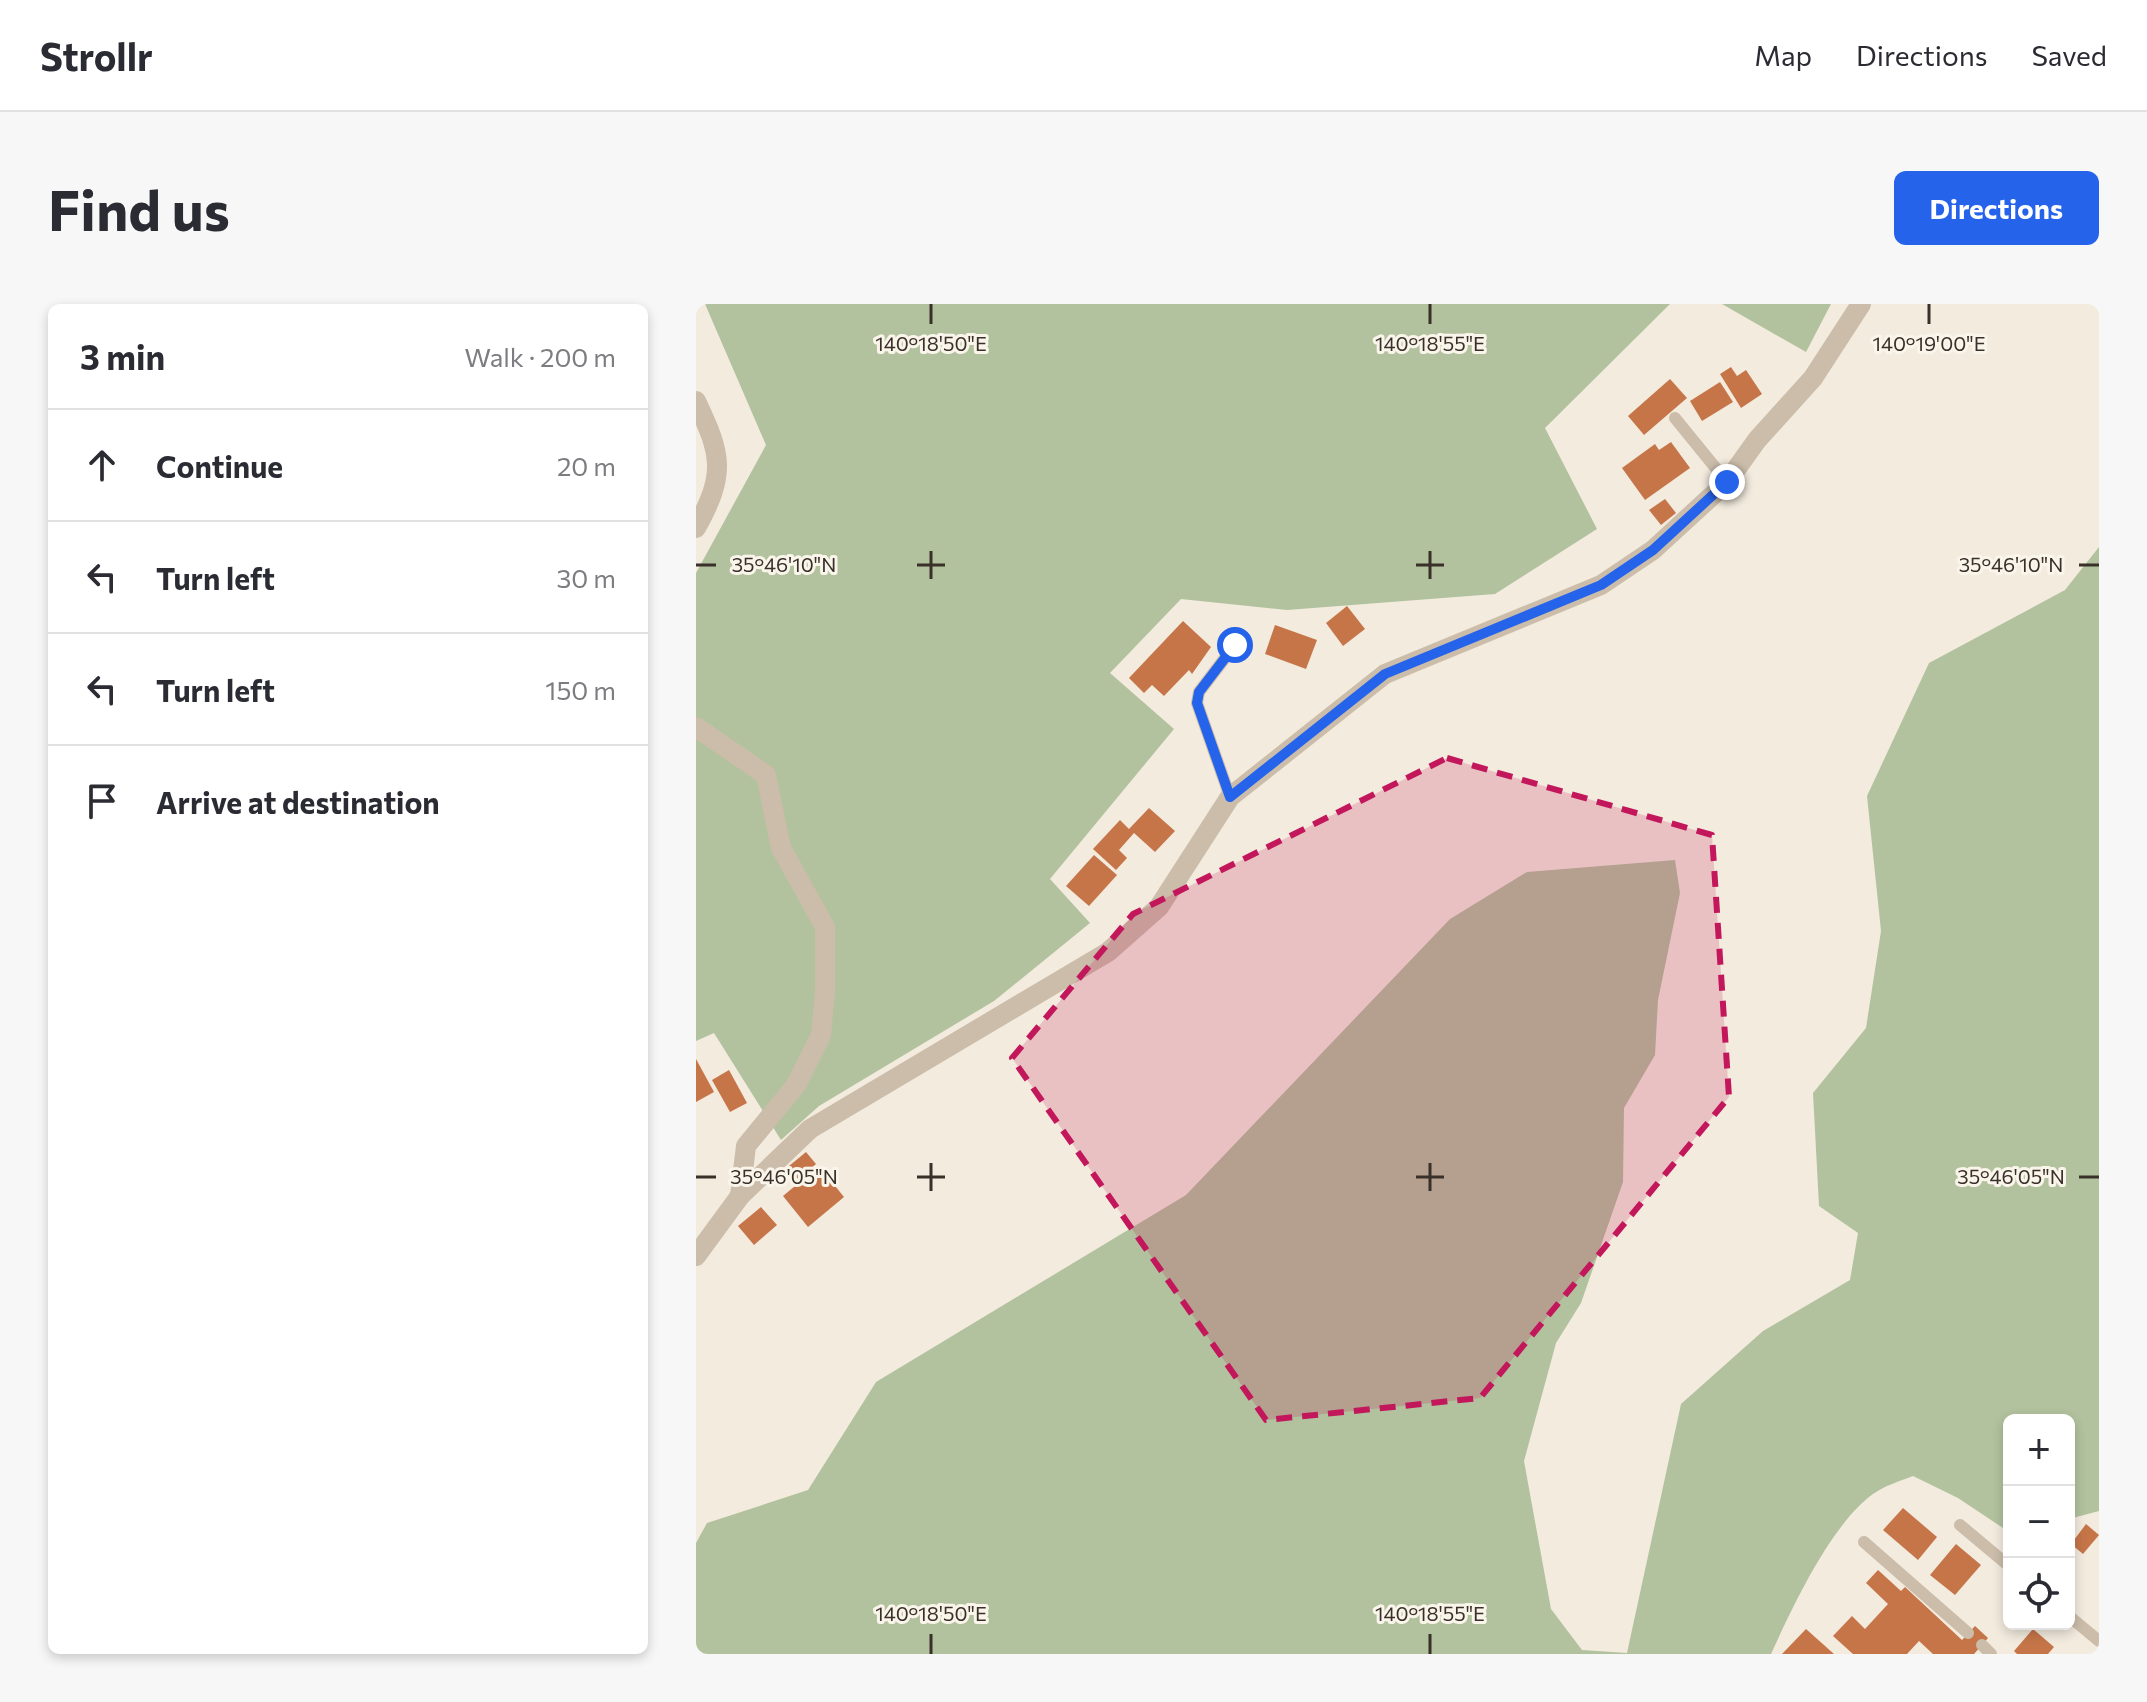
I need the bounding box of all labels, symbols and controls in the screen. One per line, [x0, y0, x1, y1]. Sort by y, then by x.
text: Strollr [40, 32, 153, 79]
text: Map [1754, 38, 1812, 72]
text: Directions [1856, 38, 1987, 72]
text: Saved [2031, 38, 2107, 72]
button: Directions [1894, 171, 2099, 245]
text: Find us [48, 174, 230, 243]
text: 140°18'50"E [875, 331, 987, 355]
text: 140°18'55"E [1375, 331, 1485, 355]
text: 140°19'00"E [1872, 331, 1986, 355]
text: 3 min [80, 335, 165, 377]
text: Walk · 200 m [465, 341, 616, 372]
icon: ahead [80, 443, 124, 487]
text: Continue [156, 447, 283, 484]
text: 20 m [557, 450, 616, 481]
route end [1709, 464, 1745, 500]
text: 35°46'10"N [732, 552, 836, 576]
text: 35°46'10"N [1959, 552, 2063, 576]
icon: left [80, 555, 124, 599]
text: Turn left [156, 559, 275, 596]
text: 30 m [557, 562, 616, 593]
route start [1217, 627, 1253, 663]
icon: left [80, 667, 124, 711]
text: Turn left [156, 671, 275, 708]
text: 150 m [545, 674, 616, 705]
icon: arrive [80, 779, 124, 823]
text: Arrive at destination [156, 783, 440, 820]
text: 35°46'05"N [730, 1164, 838, 1188]
text: 35°46'05"N [1957, 1164, 2065, 1188]
map controls [2003, 1414, 2075, 1630]
button: + [2003, 1414, 2075, 1486]
button: − [2003, 1486, 2075, 1558]
button: locate [2003, 1558, 2075, 1630]
text: 140°18'50"E [875, 1601, 987, 1625]
text: 140°18'55"E [1375, 1601, 1485, 1625]

